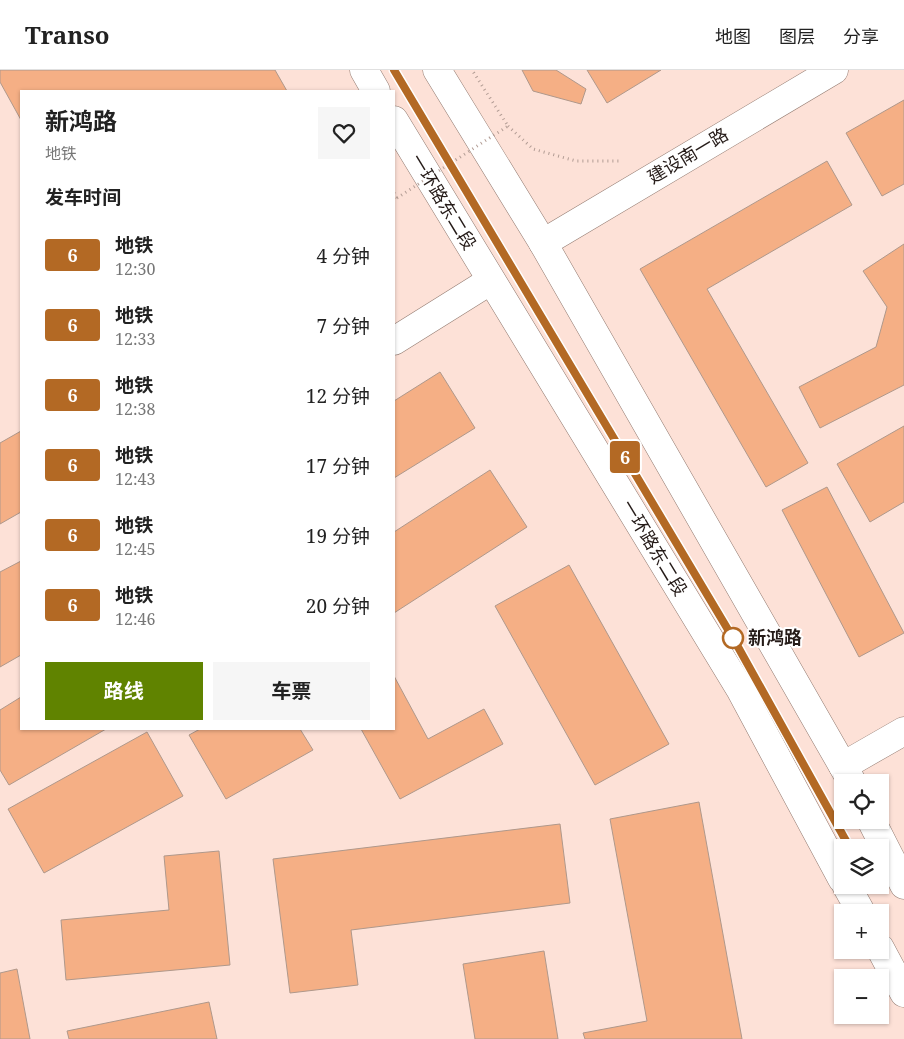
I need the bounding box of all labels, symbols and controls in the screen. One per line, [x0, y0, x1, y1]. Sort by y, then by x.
text: Transo [25, 18, 109, 51]
text: 地图 [715, 24, 751, 48]
text: 图层 [779, 24, 815, 48]
text: 分享 [843, 24, 879, 48]
text: 新鸿路 [45, 104, 117, 137]
button: heart [318, 107, 370, 159]
street label: 建设南一路 [643, 122, 732, 189]
text: 地铁 [45, 142, 77, 164]
street label: 一环路东二段 [406, 149, 482, 254]
text: 发车时间 [45, 184, 121, 210]
text: 地铁 [115, 232, 153, 258]
text: 6 [67, 243, 78, 267]
text: 4 分钟 [316, 243, 370, 269]
text: 12:30 [115, 258, 155, 280]
text: 地铁 [115, 302, 153, 328]
text: 6 [67, 313, 78, 337]
text: 7 分钟 [316, 313, 370, 339]
text: 12:33 [115, 328, 155, 350]
text: 地铁 [115, 372, 153, 398]
text: 6 [67, 383, 78, 407]
text: 12 分钟 [306, 383, 370, 409]
text: 12:38 [115, 398, 155, 420]
line badge: 6 [609, 441, 641, 473]
text: 地铁 [115, 442, 153, 468]
text: 6 [620, 445, 630, 469]
text: 6 [67, 453, 78, 477]
text: 17 分钟 [306, 453, 370, 479]
text: 12:43 [115, 468, 155, 490]
street label: 一环路东二段 [617, 495, 693, 600]
text: 地铁 [115, 512, 153, 538]
text: 6 [67, 523, 78, 547]
text: 19 分钟 [306, 523, 370, 549]
text: 12:45 [115, 538, 155, 560]
text: 地铁 [115, 582, 153, 608]
text: 6 [67, 593, 78, 617]
text: 20 分钟 [306, 593, 370, 619]
text: 12:46 [115, 608, 155, 630]
place label: 新鸿路 [748, 625, 802, 649]
marker: 新鸿路 [722, 627, 744, 649]
button: 路线 [45, 662, 203, 720]
button: 车票 [213, 662, 370, 720]
map controls [834, 774, 889, 1024]
button: locate [834, 774, 889, 829]
button: layers [834, 839, 889, 894]
button: + [834, 904, 889, 959]
button: − [834, 969, 889, 1024]

